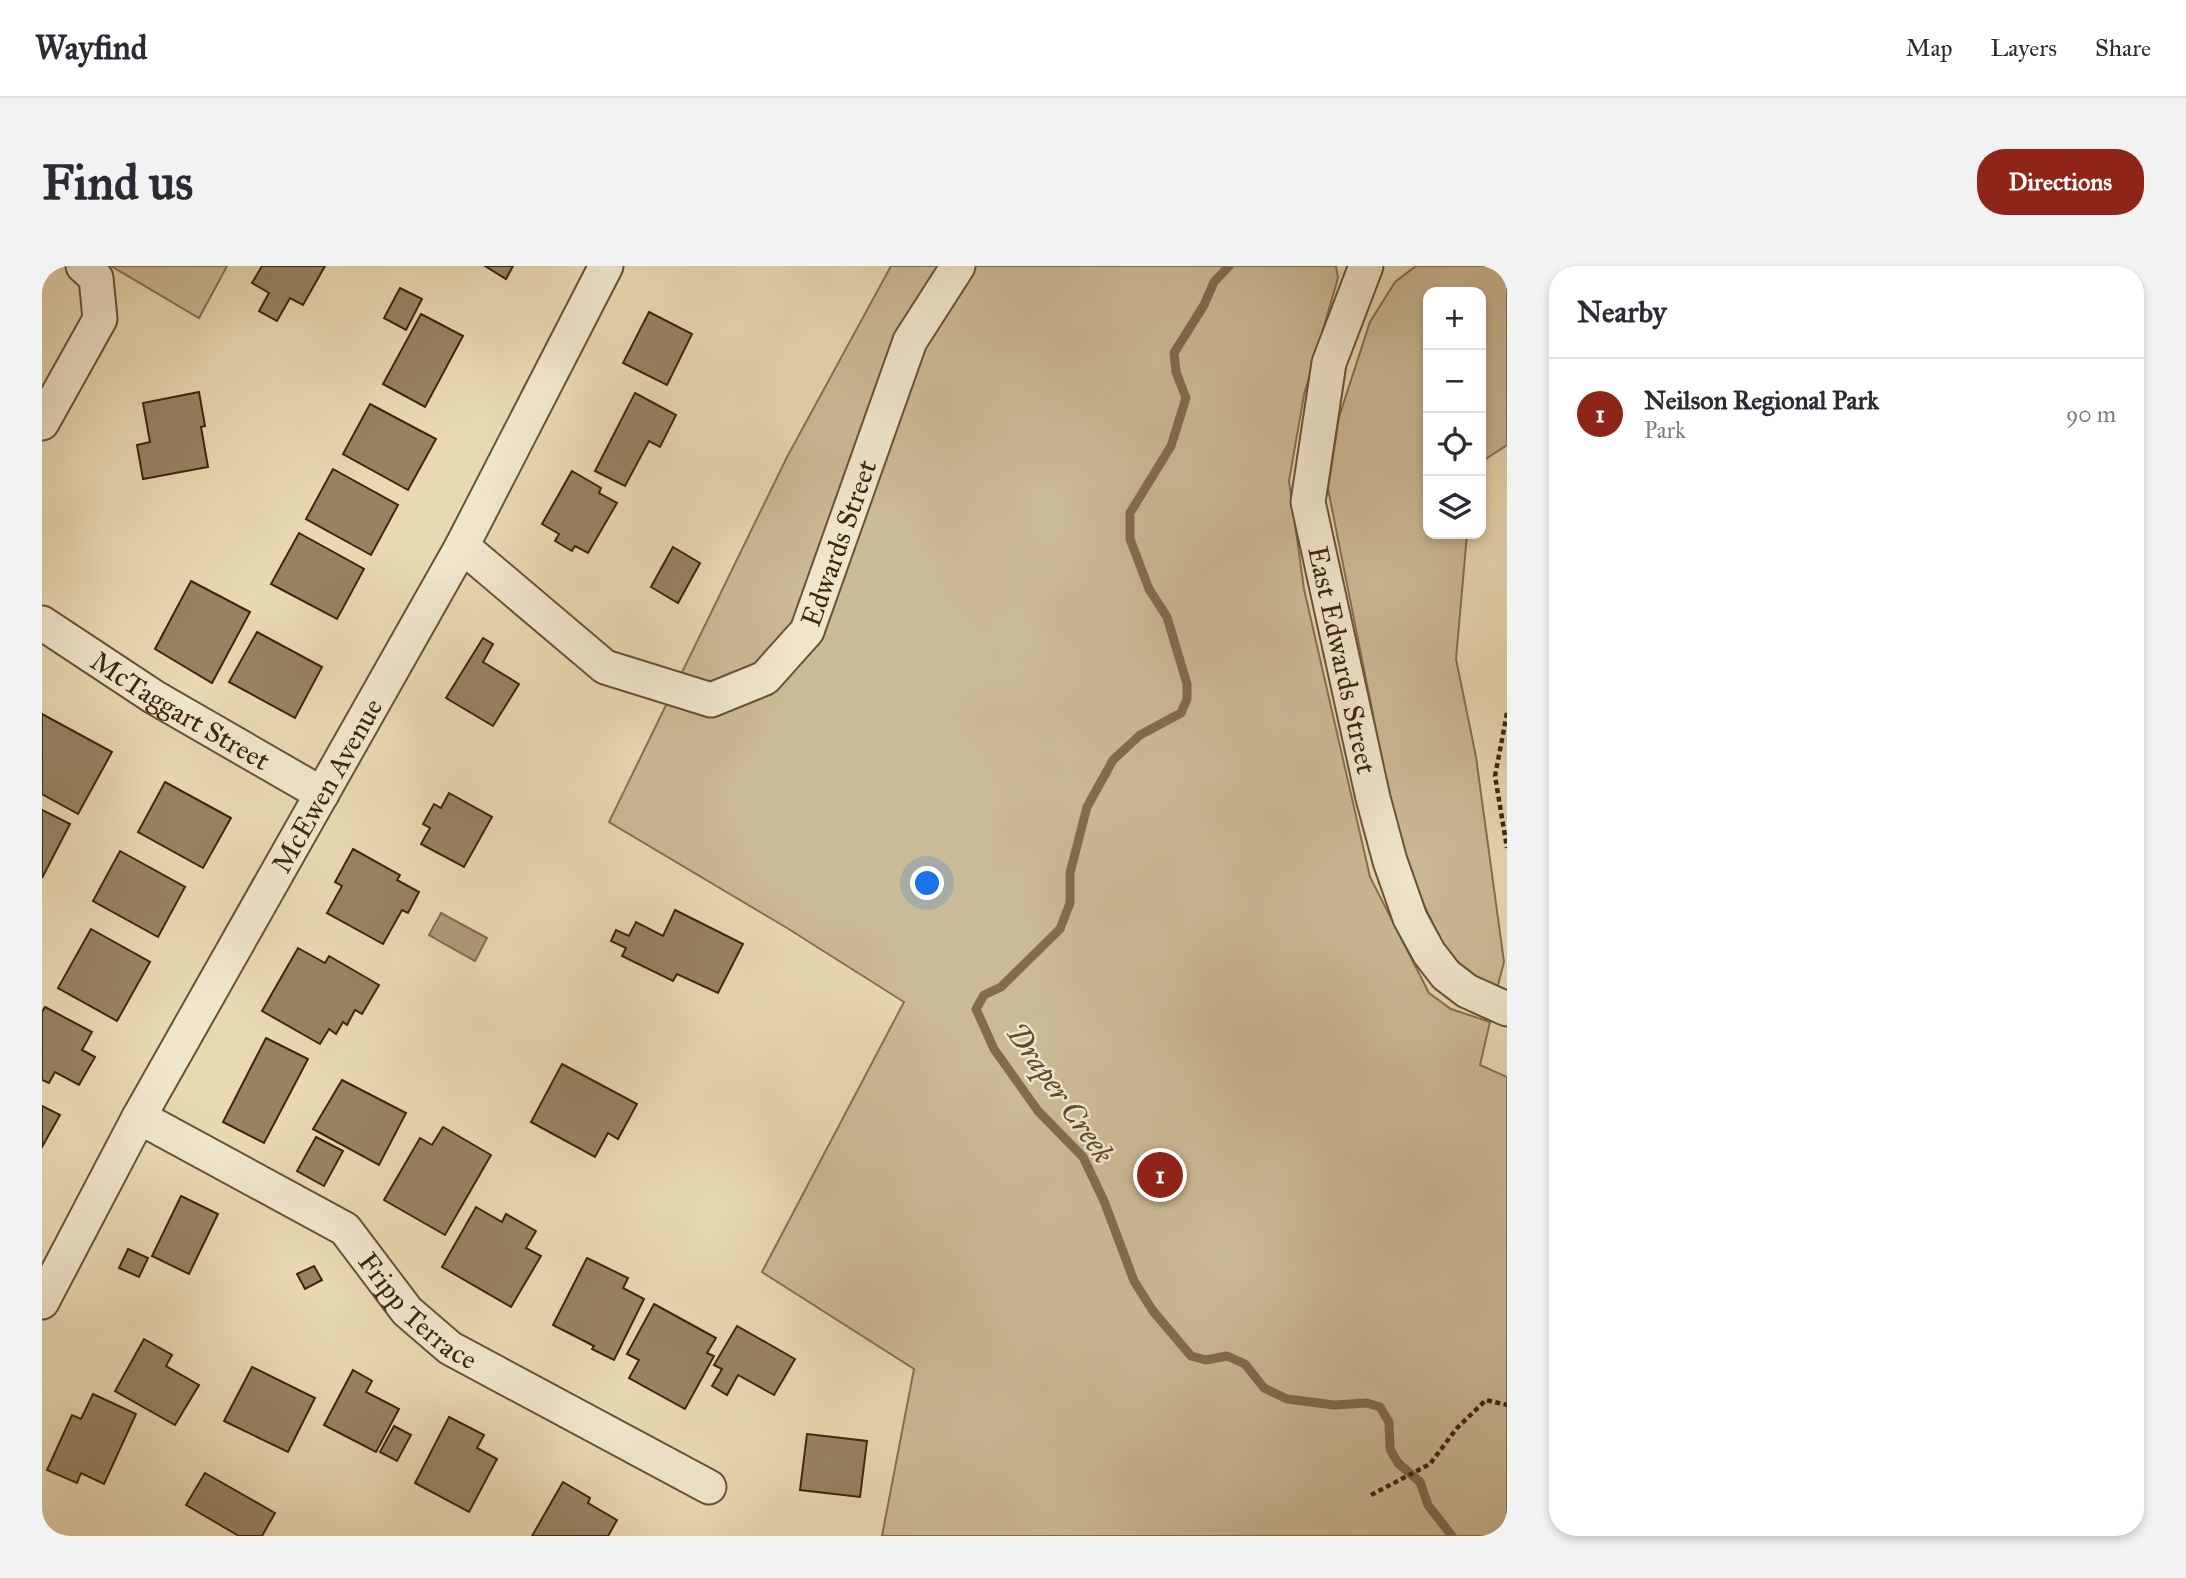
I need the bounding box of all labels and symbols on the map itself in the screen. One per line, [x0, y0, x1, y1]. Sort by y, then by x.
street label: Edwards Street [793, 455, 884, 631]
street label: East Edwards Street [1300, 543, 1384, 777]
street label: McTaggart Street [84, 643, 276, 778]
street label: McEwen Avenue [264, 692, 390, 879]
your location [910, 866, 944, 900]
water label: Draper Creek [998, 1016, 1122, 1171]
pin: 1 [1137, 1149, 1183, 1201]
street label: Fripp Terrace [351, 1245, 483, 1377]

